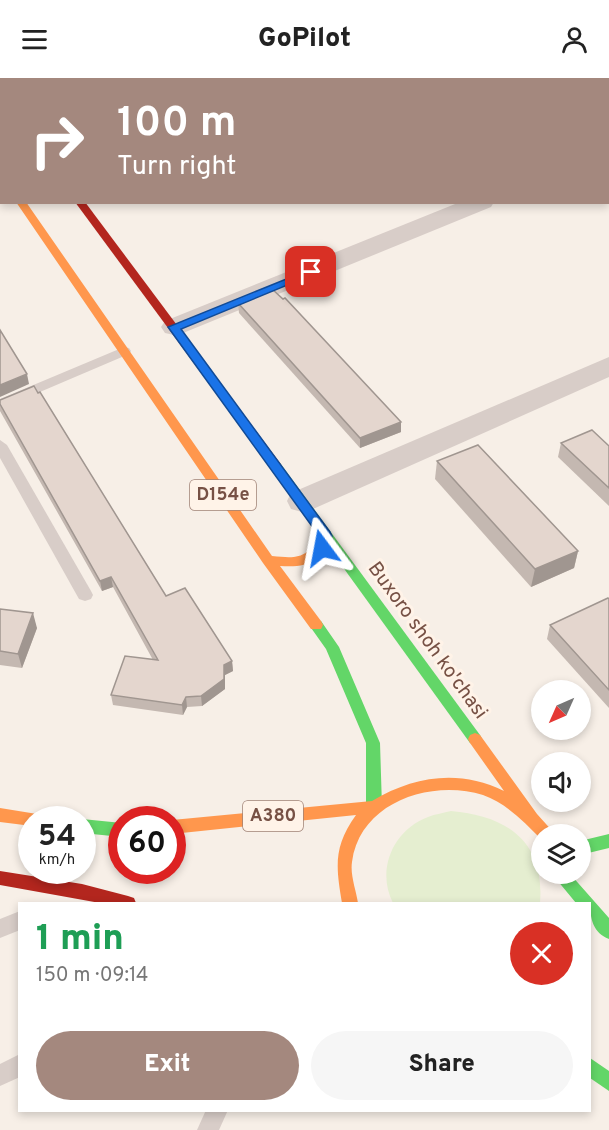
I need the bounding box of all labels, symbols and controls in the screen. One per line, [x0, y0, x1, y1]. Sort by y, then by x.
text: GoPilot [258, 22, 351, 56]
icon: menu [18, 23, 51, 56]
icon: person [558, 23, 591, 56]
text: 100 m [117, 98, 236, 151]
icon: right [18, 102, 96, 180]
text: Turn right [117, 150, 236, 184]
pin [285, 246, 336, 297]
icon: arrive [294, 255, 327, 288]
road number: D154e [190, 480, 256, 510]
position arrow [290, 516, 354, 580]
street label: Buxoro shoh ko'chasi [361, 557, 493, 725]
north arrow [531, 680, 591, 740]
map controls [531, 680, 591, 884]
button: sound [531, 752, 591, 812]
road number: A380 [243, 801, 303, 831]
speed limit sign: 60 [108, 806, 186, 884]
text: 54 [38, 819, 76, 856]
button: layers [531, 824, 591, 884]
text: km/h [39, 851, 75, 870]
text: 1 min [36, 917, 124, 963]
button: close [510, 922, 573, 985]
text: 150 m · 09:14 [36, 963, 148, 989]
button: Exit [36, 1031, 299, 1100]
button: Share [311, 1031, 573, 1100]

